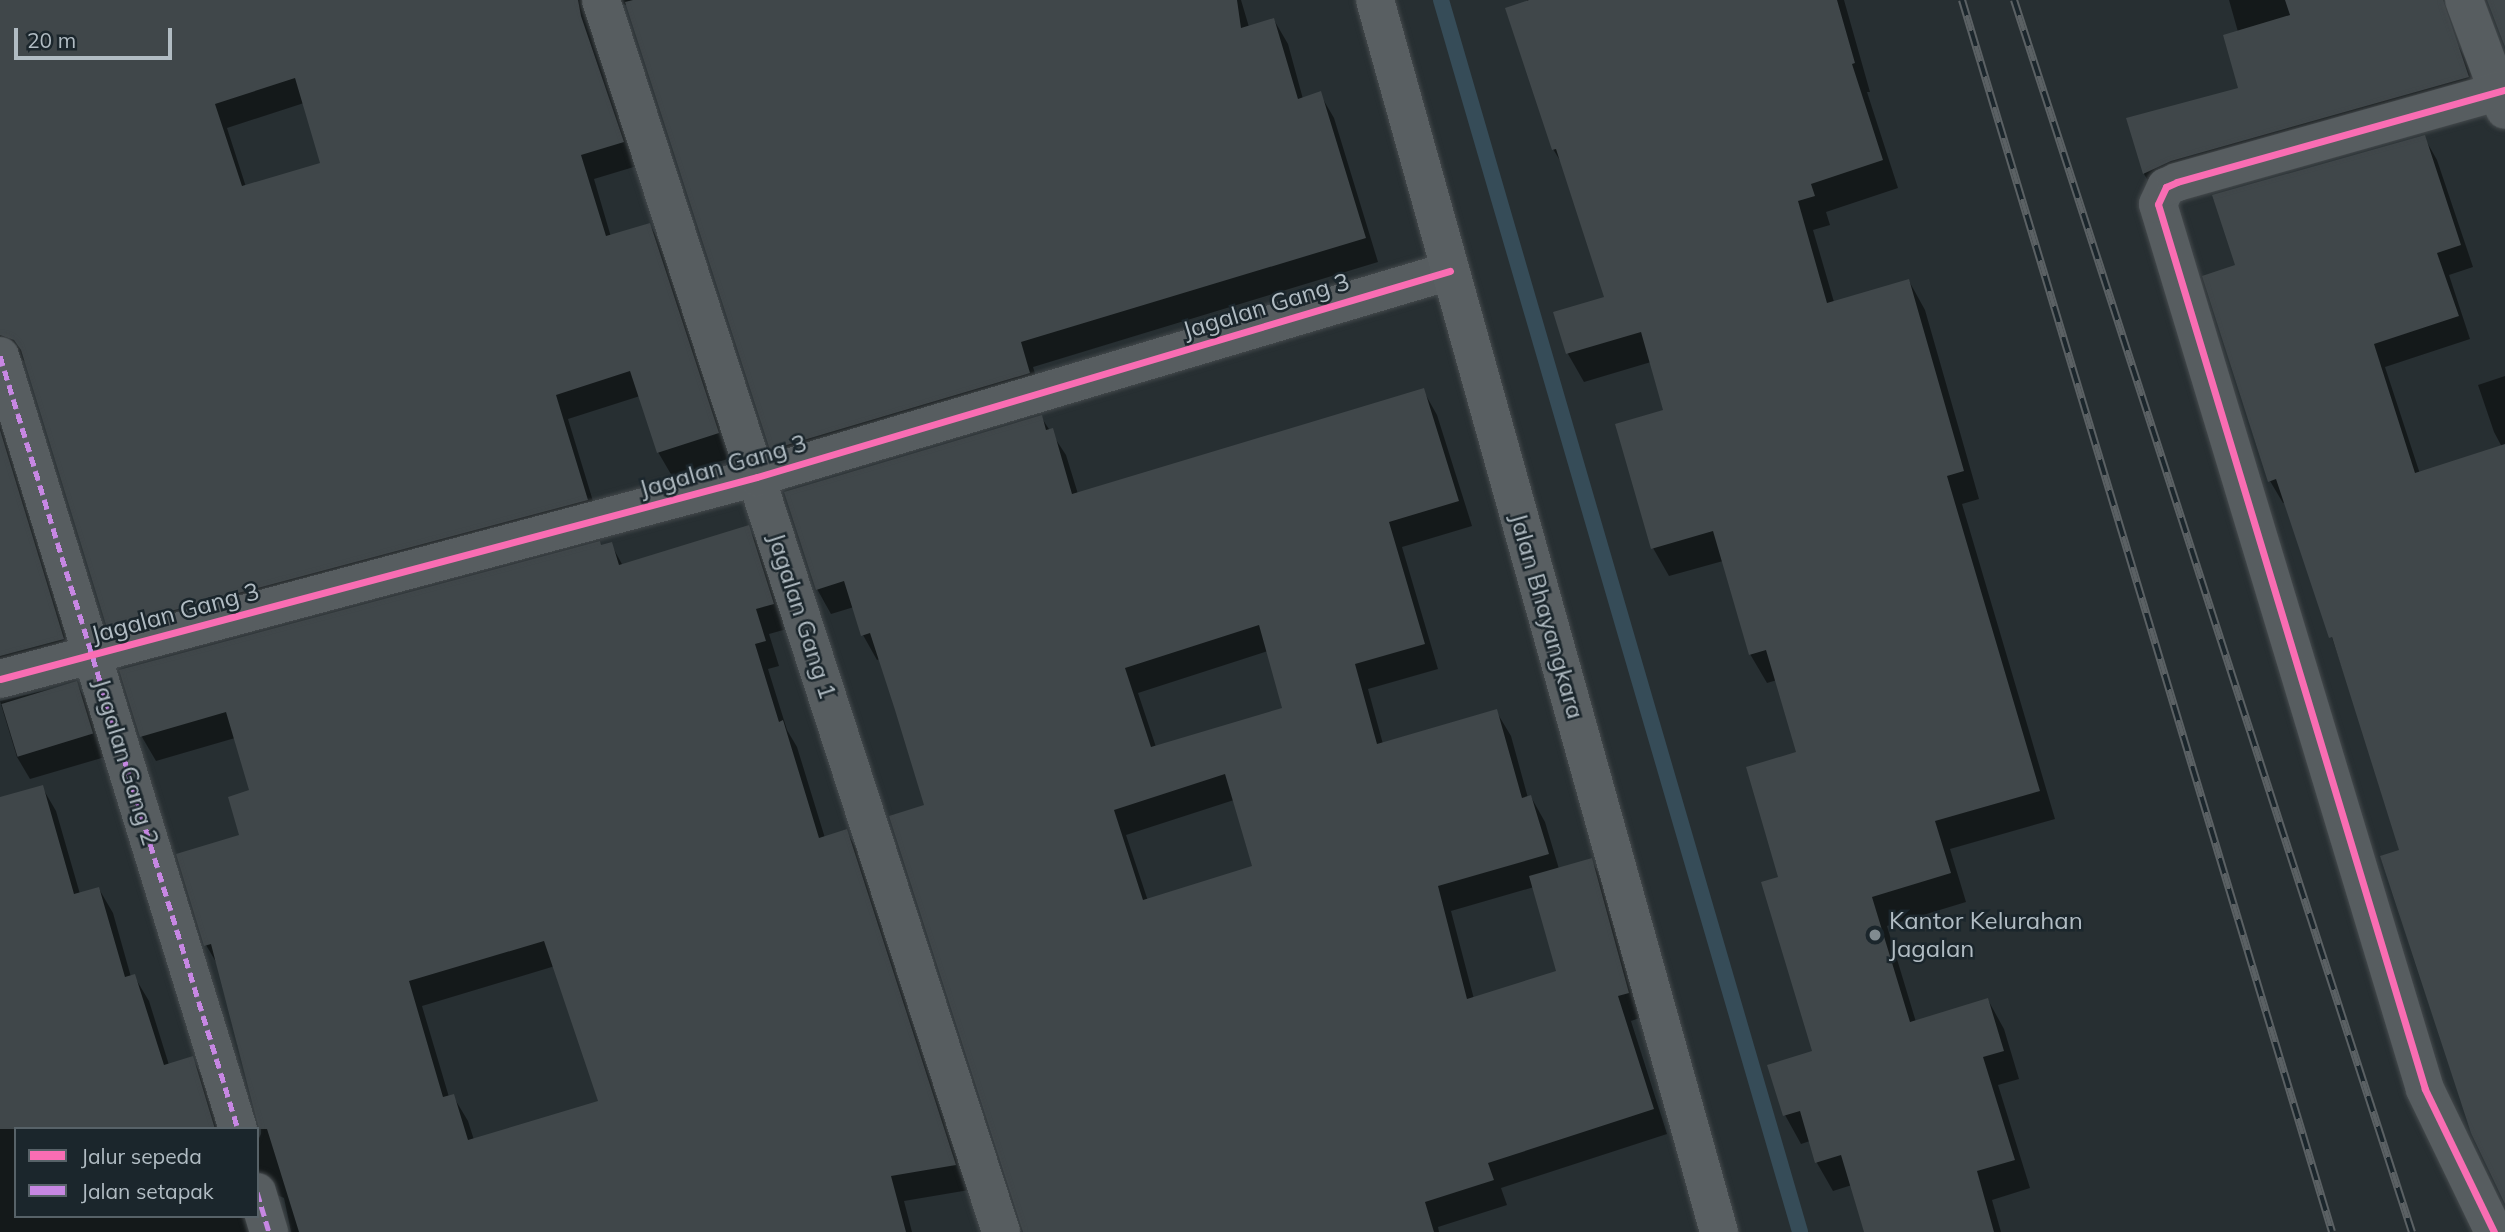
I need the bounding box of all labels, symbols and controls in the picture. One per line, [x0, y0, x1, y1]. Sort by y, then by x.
scale bar [18, 14, 175, 58]
text: 20 m [27, 27, 76, 53]
street label: Jagalan Gang 3 [1179, 267, 1353, 345]
street label: Jagalan Gang 3 [636, 428, 810, 504]
street label: Jalan Bhayangkara [1504, 510, 1590, 722]
street label: Jagalan Gang 1 [762, 529, 842, 703]
street label: Jagalan Gang 3 [88, 577, 262, 649]
street label: Jagalan Gang 2 [87, 675, 165, 849]
place label: Kantor Kelurahan Jagalan [1889, 907, 2083, 963]
marker: Kantor Kelurahan Jagalan [1867, 927, 1883, 943]
legend [14, 1127, 259, 1218]
text: Jalur sepeda [81, 1143, 202, 1169]
text: Jalan setapak [81, 1178, 214, 1204]

